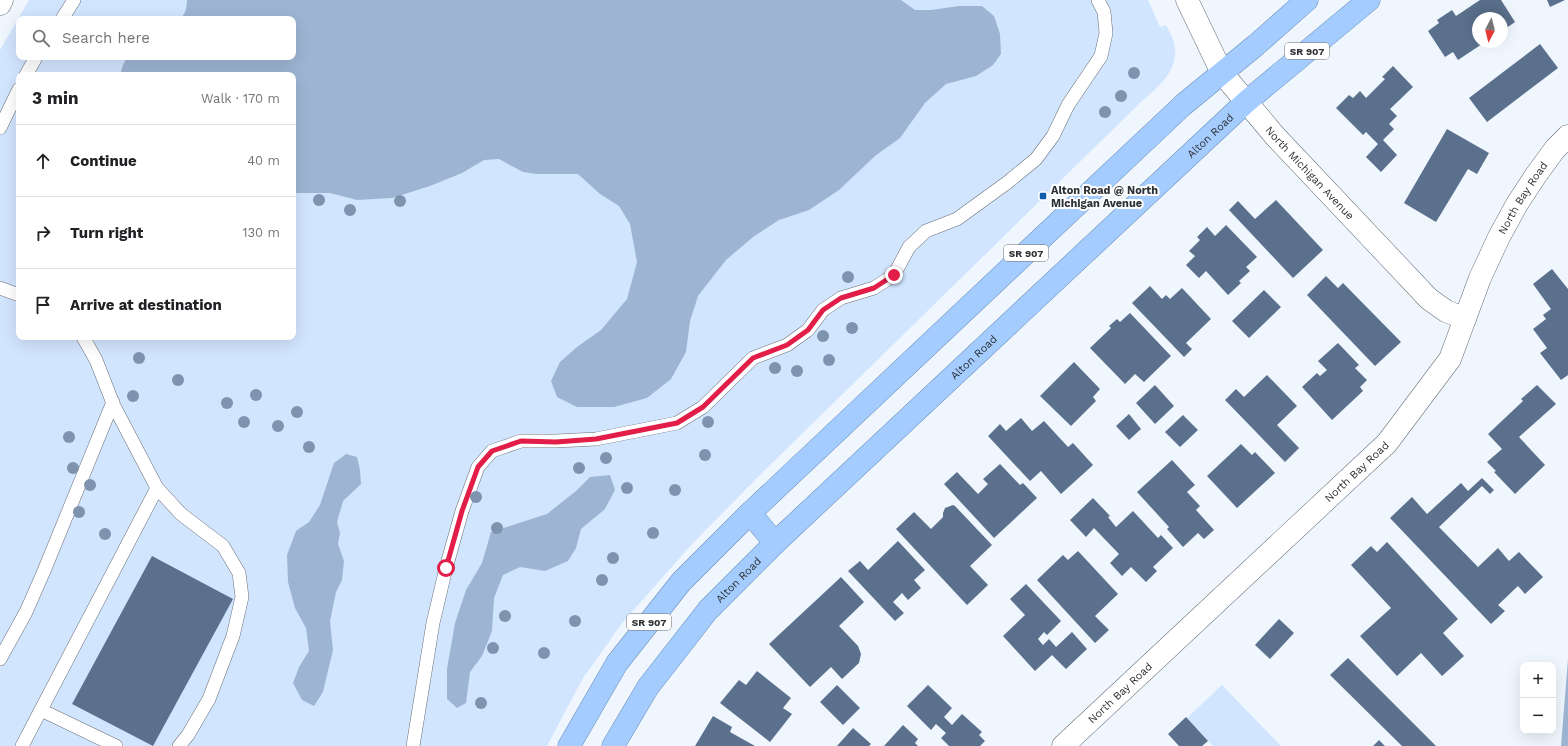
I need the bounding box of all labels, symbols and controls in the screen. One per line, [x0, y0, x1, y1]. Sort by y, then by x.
north arrow [1472, 12, 1508, 48]
search box [16, 16, 296, 60]
icon: search [30, 27, 52, 49]
text: Search here [62, 29, 150, 47]
road number: SR 907 [1285, 43, 1329, 59]
text: 3 min [32, 88, 78, 108]
text: Walk · 170 m [201, 91, 280, 106]
street label: Alton Road [1184, 111, 1236, 161]
street label: North Michigan Avenue [1263, 123, 1357, 222]
icon: ahead [32, 150, 54, 172]
text: Continue [70, 152, 137, 170]
text: 40 m [247, 153, 280, 168]
street label: North Bay Road [1495, 159, 1550, 236]
place label: Alton Road @ North Michigan Avenue [1051, 184, 1158, 210]
marker: Alton Road @ North Michigan Avenue [1038, 191, 1048, 201]
icon: right [32, 222, 54, 244]
text: Turn right [70, 224, 143, 242]
text: 130 m [242, 225, 280, 240]
road number: SR 907 [1004, 245, 1048, 261]
route end [885, 266, 903, 284]
icon: arrive [32, 294, 54, 316]
text: Arrive at destination [70, 296, 222, 314]
street label: Alton Road [948, 332, 1000, 382]
street label: North Bay Road [1322, 438, 1391, 505]
street label: Alton Road [713, 554, 764, 605]
route start [437, 559, 455, 577]
road number: SR 907 [627, 614, 671, 630]
street label: North Bay Road [1085, 660, 1155, 726]
map controls [1520, 662, 1556, 734]
button: + [1520, 662, 1556, 698]
button: − [1520, 698, 1556, 734]

